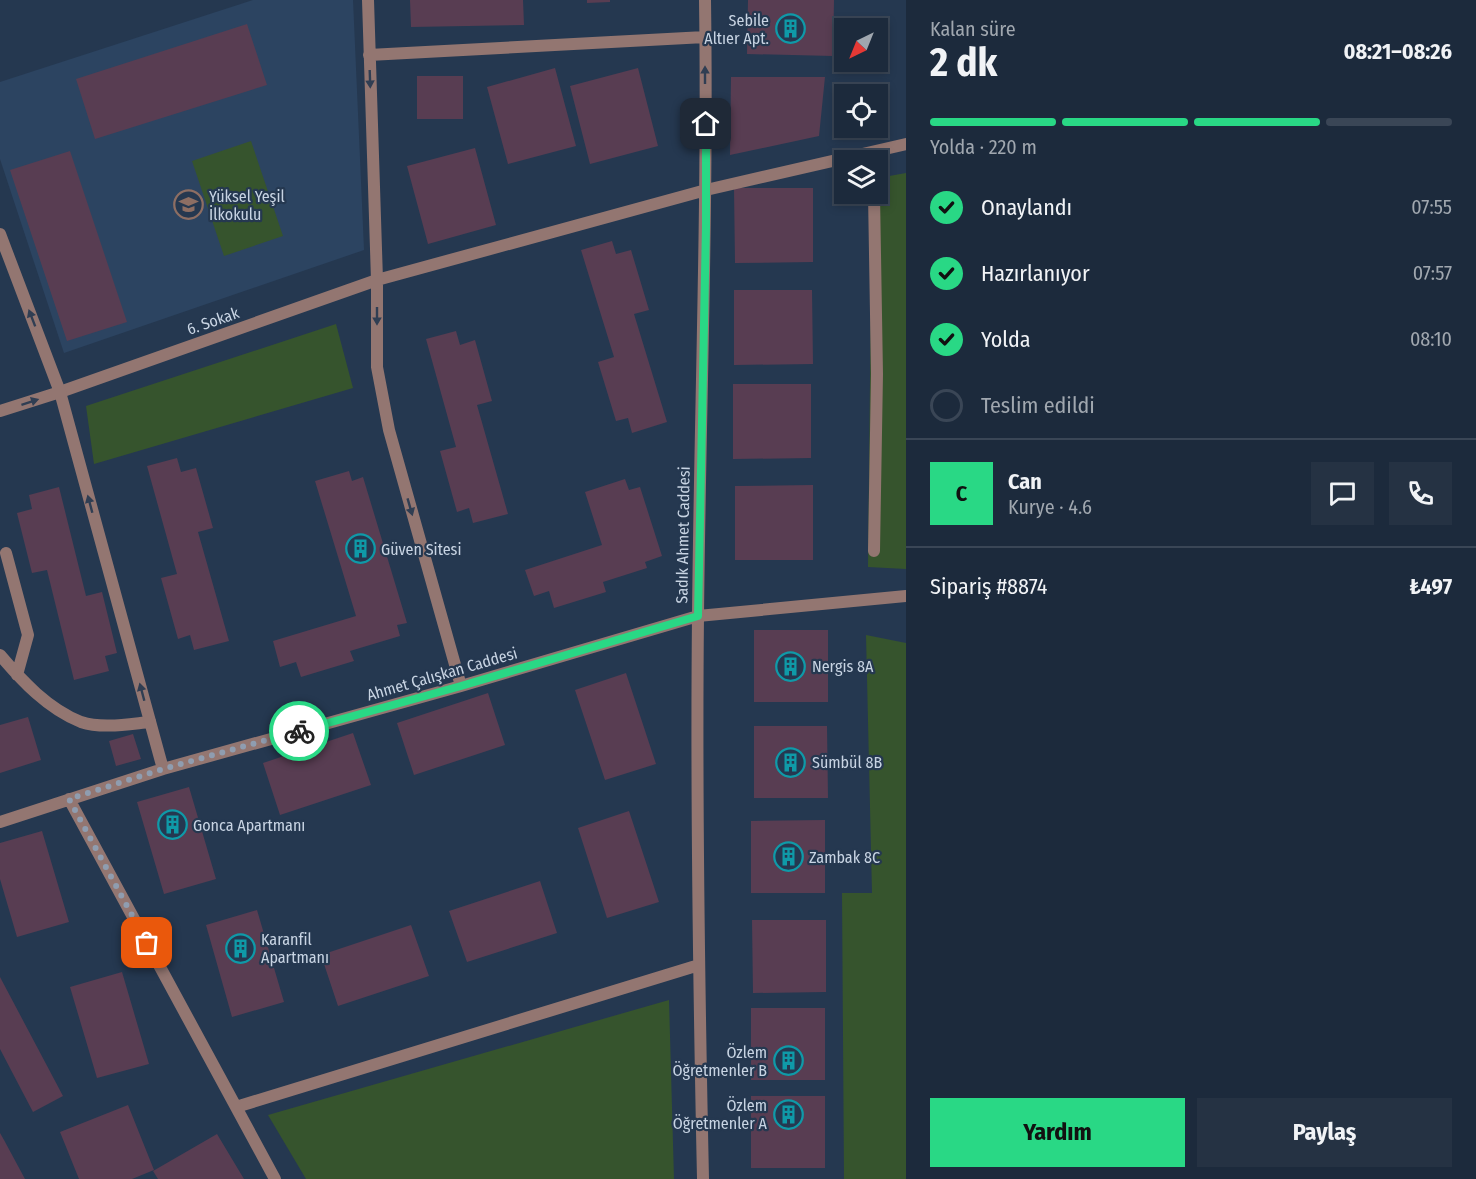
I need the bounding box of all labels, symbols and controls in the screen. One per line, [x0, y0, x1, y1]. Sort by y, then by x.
place label: Sebile Altıer Apt. [704, 11, 769, 48]
building icon: Sebile Altıer Apt. [774, 13, 806, 45]
text: Kalan süre [930, 17, 1016, 41]
north arrow [834, 18, 888, 72]
map controls [834, 18, 888, 204]
text: 08:21–08:26 [1343, 38, 1452, 65]
text: 2 dk [930, 40, 997, 86]
one-way arrow [700, 66, 710, 85]
one-way arrow [365, 70, 374, 89]
button: locate [834, 84, 888, 138]
pin [680, 98, 731, 149]
icon: home [689, 107, 722, 140]
text: Yolda · 220 m [930, 135, 1037, 159]
button: layers [834, 150, 888, 204]
place label: Yüksel Yeşil İlkokulu [209, 187, 285, 224]
school or university icon: Yüksel Yeşil İlkokulu [172, 189, 204, 221]
icon: check [930, 191, 963, 224]
text: Onaylandı [981, 194, 1072, 221]
text: 07:55 [1411, 195, 1452, 219]
icon: check [930, 257, 963, 290]
text: Hazırlanıyor [981, 260, 1090, 287]
text: 07:57 [1413, 261, 1452, 285]
street label: 6. Sokak [184, 303, 242, 339]
one-way arrow [372, 307, 382, 326]
one-way arrow [26, 309, 36, 327]
icon: check [930, 323, 963, 356]
text: Yolda [981, 326, 1031, 353]
text: 08:10 [1410, 327, 1452, 351]
text: Teslim edildi [981, 392, 1095, 419]
one-way arrow [21, 396, 39, 406]
button: chat [1311, 462, 1374, 525]
button: phone [1389, 462, 1452, 525]
street label: Sadık Ahmet Caddesi [672, 466, 694, 604]
text: Can [1008, 468, 1042, 495]
text: C [956, 480, 967, 507]
one-way arrow [85, 495, 95, 513]
text: Kurye · 4.6 [1008, 495, 1092, 519]
one-way arrow [406, 498, 416, 516]
building icon: Güven Sitesi [344, 533, 376, 565]
place label: Güven Sitesi [381, 540, 461, 559]
text: Sipariş #8874 [930, 573, 1047, 600]
text: ₺497 [1409, 573, 1452, 600]
street label: Ahmet Çalışkan Caddesi [365, 643, 520, 706]
building icon: Nergis 8A [775, 650, 807, 682]
place label: Nergis 8A [812, 657, 874, 676]
one-way arrow [137, 683, 146, 701]
courier [269, 701, 329, 761]
icon: bike [283, 715, 316, 748]
building icon: Sümbül 8B [775, 746, 807, 778]
place label: Sümbül 8B [812, 753, 882, 772]
building icon: Gonca Apartmanı [156, 809, 188, 841]
place label: Gonca Apartmanı [193, 816, 305, 835]
building icon: Zambak 8C [772, 841, 804, 873]
place label: Zambak 8C [809, 848, 880, 867]
pin [121, 917, 172, 968]
icon: bag [130, 926, 163, 959]
place label: Karanfil Apartmanı [261, 930, 329, 967]
building icon: Karanfil Apartmanı [224, 932, 256, 964]
place label: Özlem Öğretmenler B [672, 1043, 767, 1080]
building icon: Özlem Öğretmenler B [772, 1045, 804, 1077]
place label: Özlem Öğretmenler A [673, 1096, 768, 1133]
building icon: Özlem Öğretmenler A [772, 1098, 804, 1130]
button: Yardım [930, 1098, 1185, 1167]
button: Paylaş [1197, 1098, 1452, 1167]

